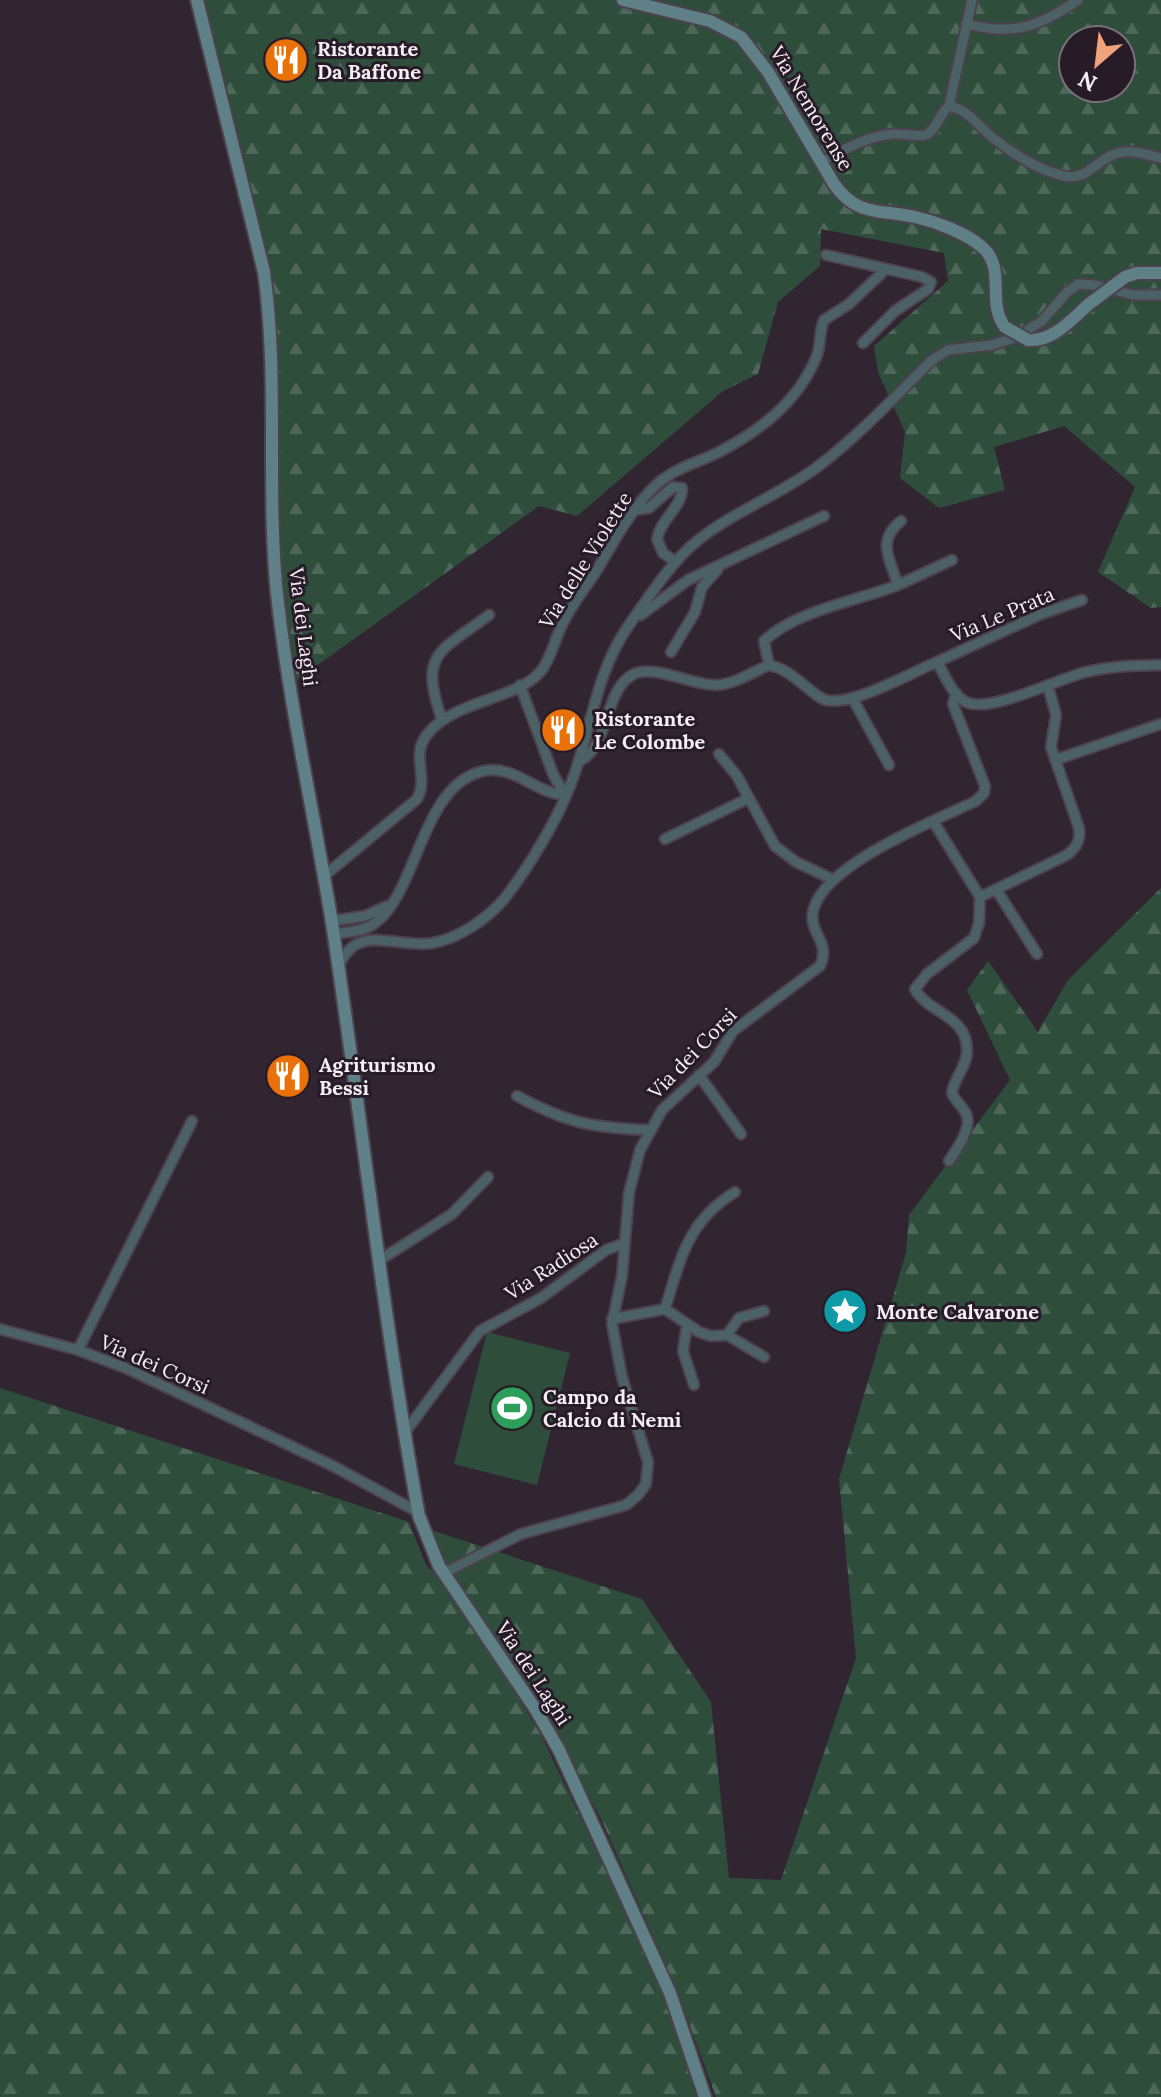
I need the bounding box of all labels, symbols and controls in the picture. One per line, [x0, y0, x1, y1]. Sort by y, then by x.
north arrow [1057, 24, 1137, 104]
restaurant icon: Ristorante Da Baffone [262, 36, 310, 84]
place label: Ristorante Da Baffone [317, 36, 421, 84]
street label: Via Nemorense [764, 40, 859, 175]
text: N [1074, 65, 1102, 98]
street label: Via delle Violette [532, 487, 637, 634]
street label: Via dei Laghi [284, 565, 324, 688]
street label: Via Le Prata [945, 581, 1058, 647]
restaurant icon: Ristorante Le Colombe [539, 706, 587, 754]
place label: Ristorante Le Colombe [594, 706, 706, 754]
street label: Via dei Corsi [642, 1002, 742, 1104]
restaurant icon: Agriturismo Bessi [264, 1052, 312, 1100]
place label: Agriturismo Bessi [319, 1052, 436, 1100]
street label: Via Radiosa [499, 1227, 602, 1306]
place icon: Monte Calvarone [821, 1287, 869, 1335]
place label: Monte Calvarone [876, 1299, 1039, 1324]
street label: Via dei Corsi [96, 1328, 213, 1399]
sports icon: Campo da Calcio di Nemi [488, 1384, 536, 1432]
place label: Campo da Calcio di Nemi [543, 1384, 682, 1432]
street label: Via dei Laghi [491, 1615, 577, 1730]

